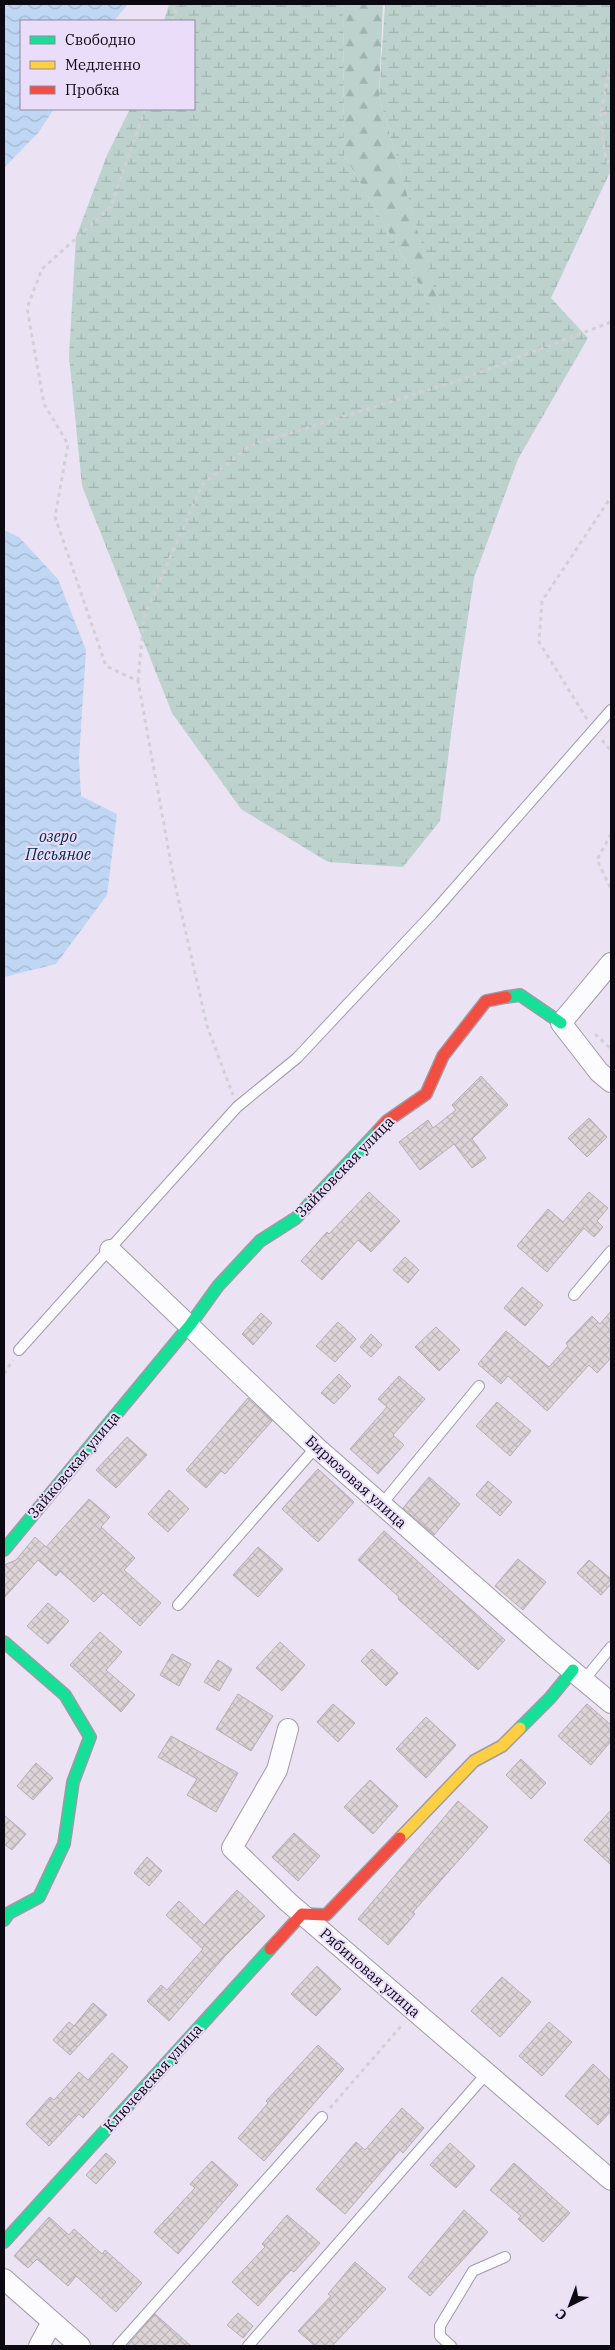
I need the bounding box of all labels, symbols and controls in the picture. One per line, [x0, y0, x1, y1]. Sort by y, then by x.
legend [20, 20, 195, 110]
text: Свободно [65, 30, 136, 49]
text: Медленно [65, 55, 141, 74]
text: Пробка [65, 80, 120, 99]
water label: озеро Песьяное [24, 826, 91, 864]
street label: Зайковская улица [291, 1112, 398, 1221]
street label: Зайковская улица [23, 1407, 124, 1522]
street label: Бирюзовая улица [302, 1431, 411, 1532]
street label: Рябиновая улица [316, 1924, 425, 2022]
street label: Ключевская улица [99, 2020, 206, 2136]
north arrow [545, 2280, 595, 2330]
text: С [552, 2305, 571, 2324]

